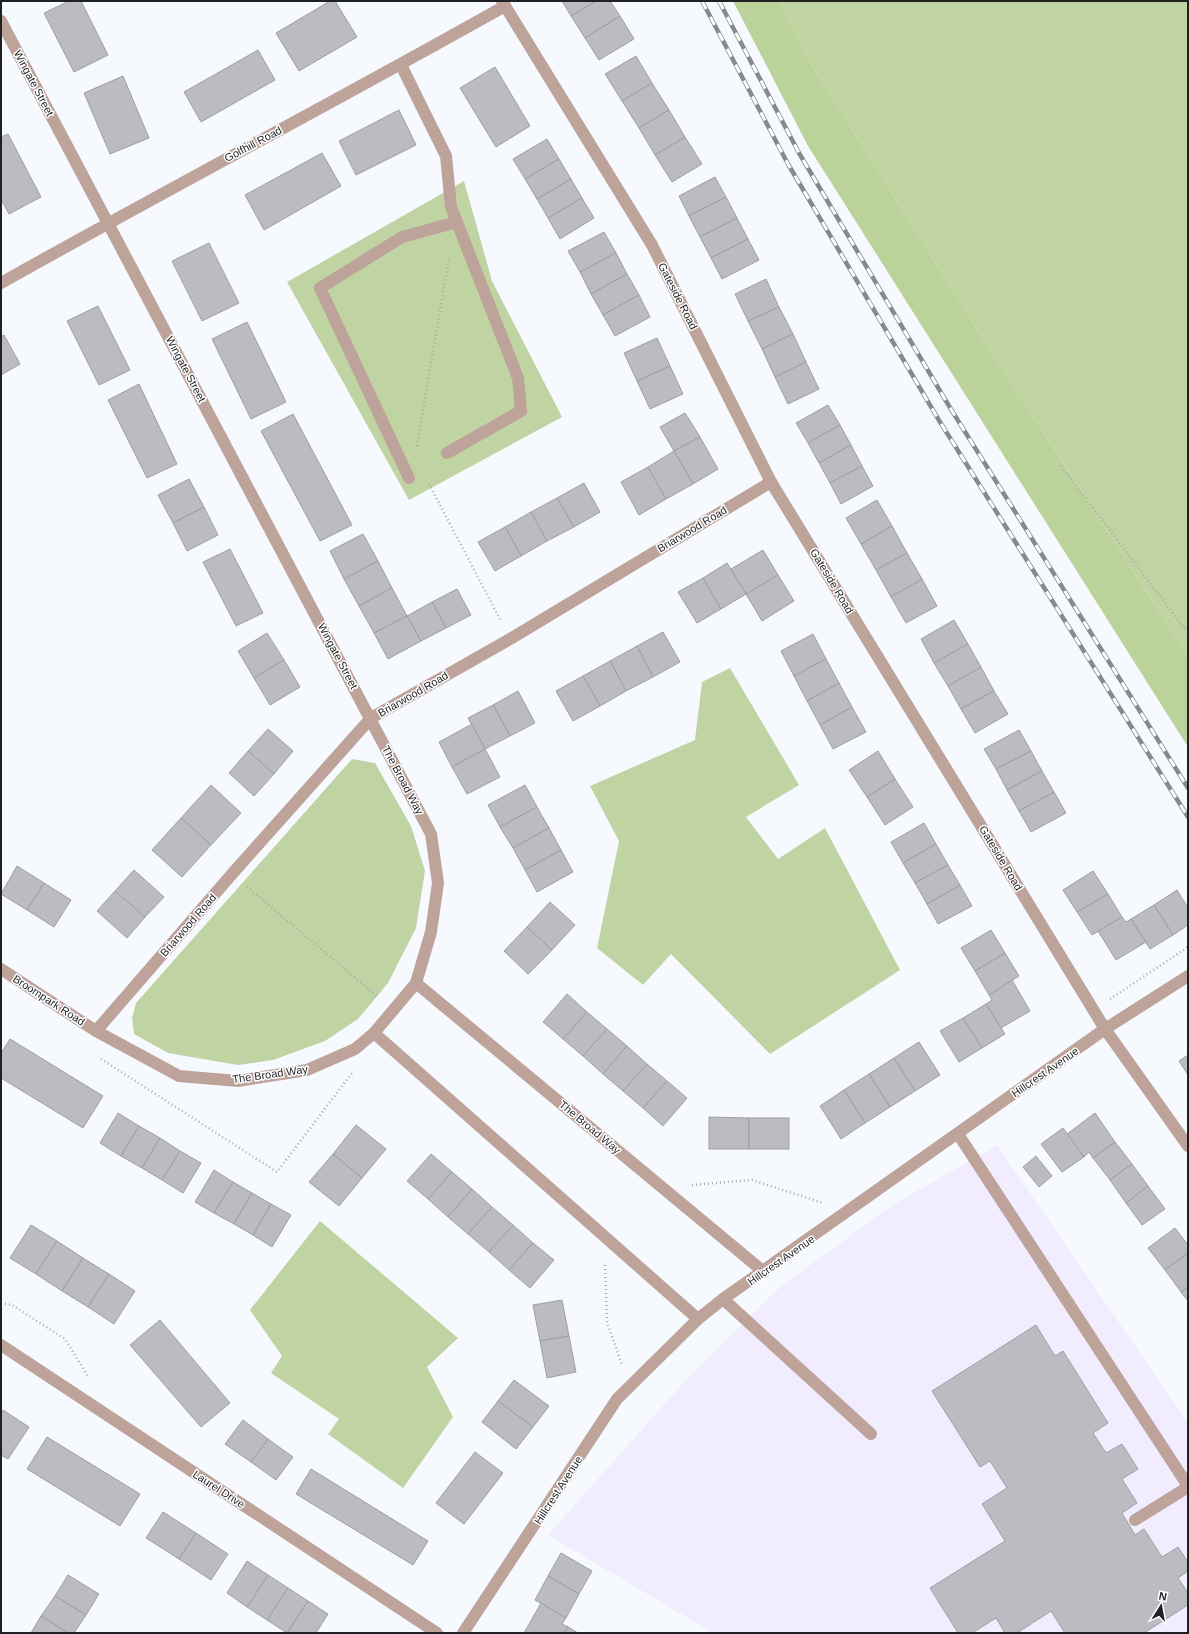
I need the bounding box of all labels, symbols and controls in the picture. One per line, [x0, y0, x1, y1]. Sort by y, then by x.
street label: Wingate Street [12, 48, 56, 118]
street label: Golfhill Road [222, 124, 284, 164]
street label: Gateside Road [656, 261, 700, 331]
street label: Wingate Street [164, 334, 208, 404]
street label: Briarwood Road [655, 504, 729, 554]
street label: Gateside Road [808, 546, 856, 616]
street label: Wingate Street [316, 621, 360, 691]
street label: Briarwood Road [376, 669, 450, 719]
street label: The Broad Way [380, 744, 426, 817]
street label: Gateside Road [977, 823, 1025, 893]
street label: Briarwood Road [158, 891, 218, 959]
street label: Broompark Road [11, 972, 87, 1028]
street label: Hillcrest Avenue [1009, 1045, 1081, 1099]
street label: The Broad Way [232, 1063, 309, 1085]
street label: The Broad Way [557, 1098, 623, 1156]
street label: Hillcrest Avenue [745, 1233, 817, 1287]
street label: Hillcrest Avenue [532, 1454, 584, 1526]
street label: Laurel Drive [191, 1468, 247, 1510]
north arrow [1141, 1586, 1181, 1626]
text: N [1158, 1590, 1168, 1603]

